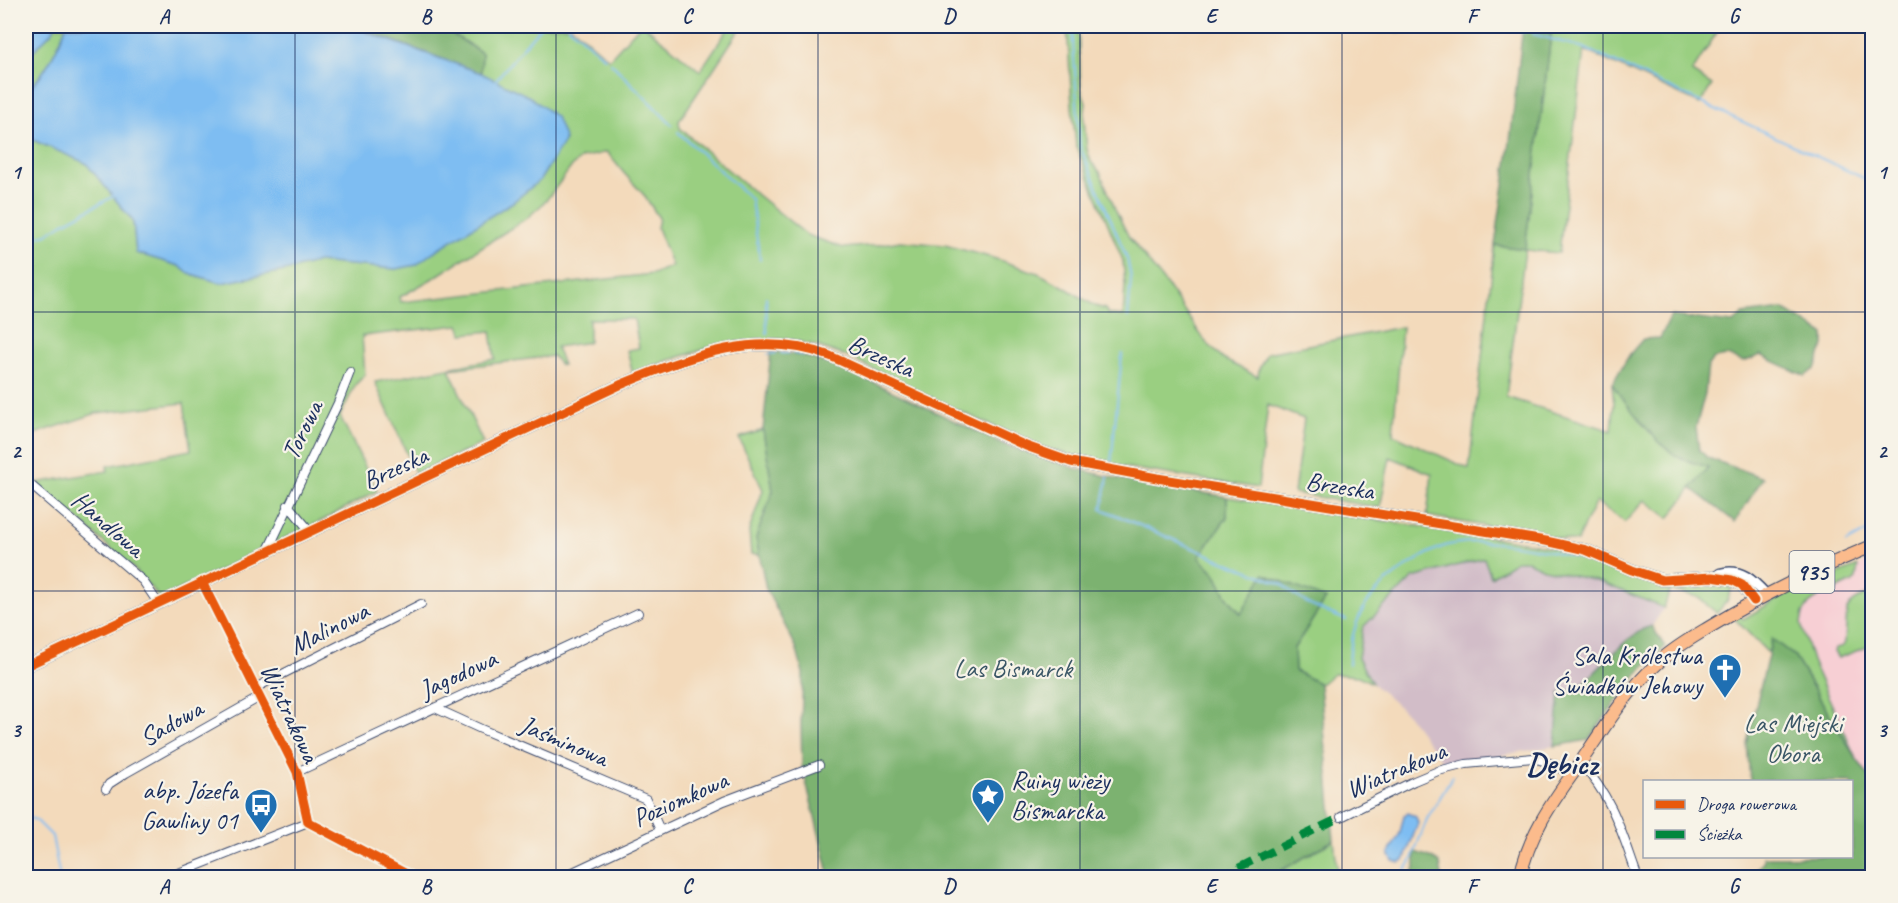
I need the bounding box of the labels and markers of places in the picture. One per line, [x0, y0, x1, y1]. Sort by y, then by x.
place label: Sala Królestwa Świadków Jehowy [1552, 639, 1704, 702]
church icon: Sala Królestwa Świadków Jehowy [1707, 652, 1743, 699]
place label: Ruiny wieży Bismarcka [1011, 764, 1111, 827]
place label: abp. Józefa Gawliny 01 [141, 774, 240, 837]
place icon: Ruiny wieży Bismarcka [970, 777, 1006, 824]
bus stop icon: abp. Józefa Gawliny 01 [243, 787, 279, 834]

